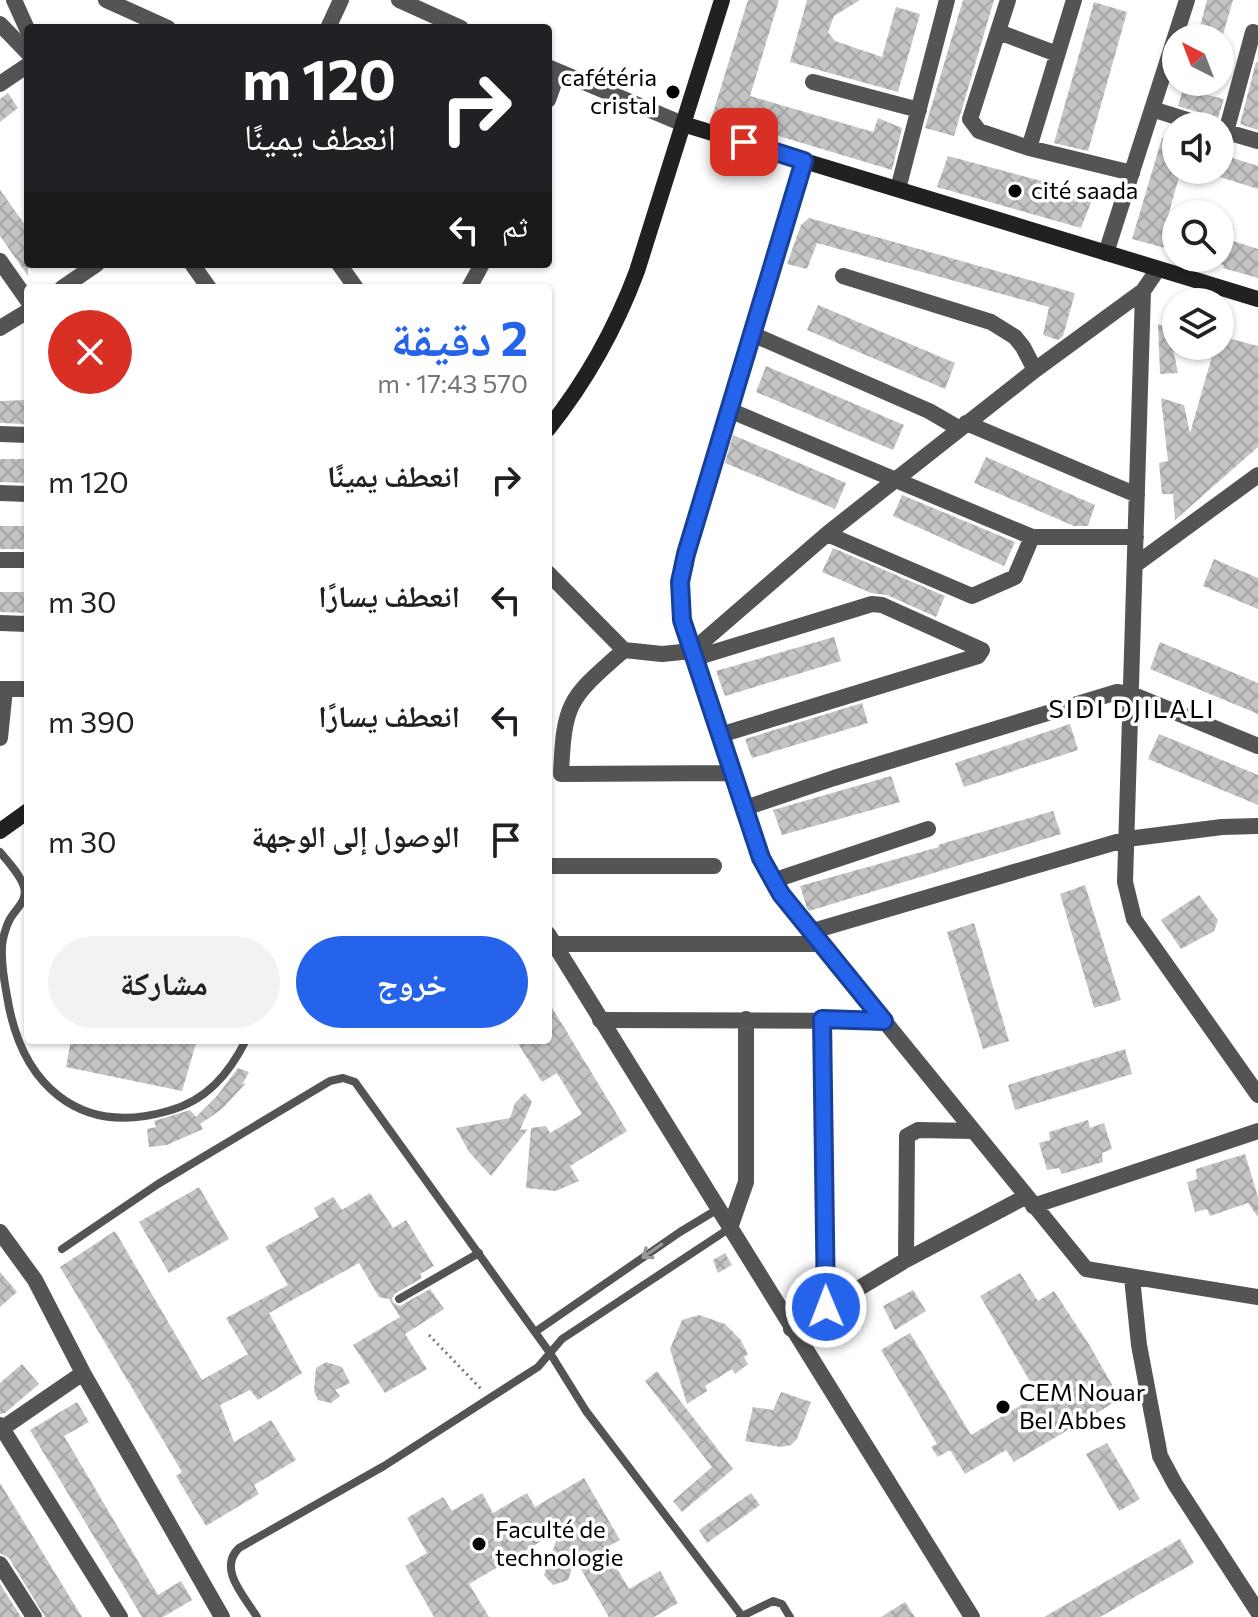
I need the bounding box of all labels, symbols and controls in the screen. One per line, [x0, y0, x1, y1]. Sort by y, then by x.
north arrow [1162, 24, 1234, 96]
map controls [1162, 24, 1234, 360]
text: 120 m [242, 43, 396, 112]
icon: right [424, 56, 528, 160]
place label: cafétéria cristal [561, 62, 657, 119]
marker: cafétéria cristal [664, 83, 682, 101]
pin [710, 108, 778, 176]
button: sound [1162, 112, 1234, 184]
text: انعطف يمينًا [244, 113, 396, 157]
icon: arrive [722, 120, 766, 164]
place label: cité saada [1031, 175, 1138, 204]
marker: cité saada [1006, 182, 1024, 200]
button: search [1162, 200, 1234, 272]
text: ثم [502, 206, 528, 243]
icon: left [442, 208, 486, 252]
button: layers [1162, 288, 1234, 360]
text: 2 دقيقة [391, 307, 528, 366]
button: close [48, 310, 132, 394]
text: 570 m · 17:43 [377, 367, 528, 398]
text: انعطف يمينًا [327, 456, 460, 493]
icon: right [484, 458, 528, 502]
text: 120 m [48, 462, 129, 499]
text: انعطف يسارًا [318, 576, 460, 613]
icon: left [484, 578, 528, 622]
text: 30 m [48, 582, 117, 619]
district label: SIDI DJILALI [1049, 692, 1215, 723]
text: انعطف يسارًا [318, 696, 460, 733]
icon: left [484, 698, 528, 742]
text: 390 m [48, 702, 135, 739]
text: الوصول إلى الوجهة [251, 816, 460, 853]
icon: arrive [484, 818, 528, 862]
text: 30 m [48, 822, 117, 859]
button: مشاركة [48, 936, 280, 1028]
button: خروج [296, 936, 528, 1028]
one-way arrow [642, 1243, 664, 1259]
position arrow [784, 1265, 868, 1349]
place label: CEM Nouar Bel Abbes [1019, 1377, 1146, 1434]
marker: CEM Nouar Bel Abbes [994, 1398, 1012, 1416]
place label: Faculté de technologie [495, 1514, 623, 1571]
marker: Faculté de technologie [470, 1535, 488, 1553]

